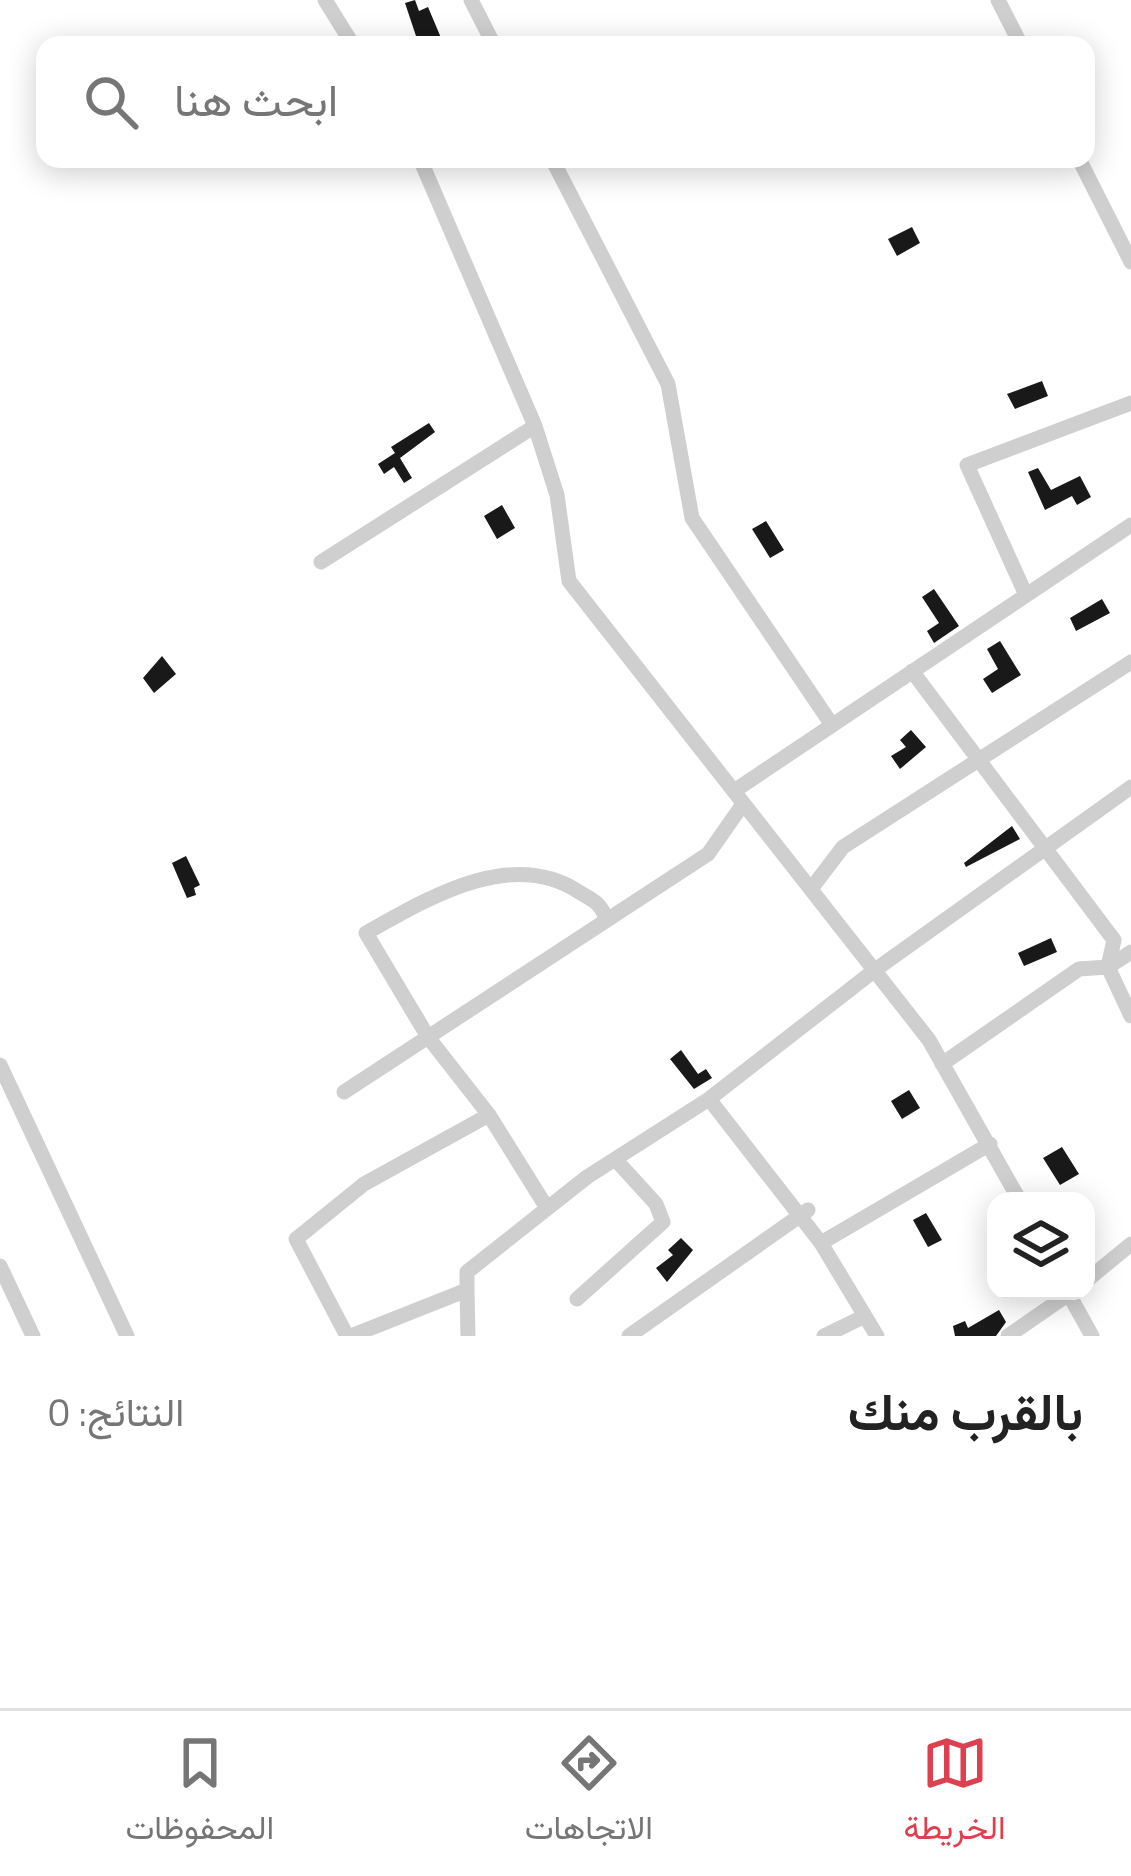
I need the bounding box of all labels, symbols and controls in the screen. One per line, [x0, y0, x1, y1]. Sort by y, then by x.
search box [36, 36, 1095, 168]
text: ابحث هنا [174, 65, 338, 133]
icon: search [78, 69, 144, 135]
map controls [987, 1192, 1095, 1300]
button: layers [987, 1192, 1095, 1300]
text: بالقرب منك [848, 1372, 1083, 1450]
text: النتائج: 0 [48, 1382, 184, 1441]
tab: المحفوظات [125, 1730, 274, 1857]
tab: الاتجاهات [525, 1730, 653, 1857]
tab: الخريطة [904, 1730, 1006, 1857]

